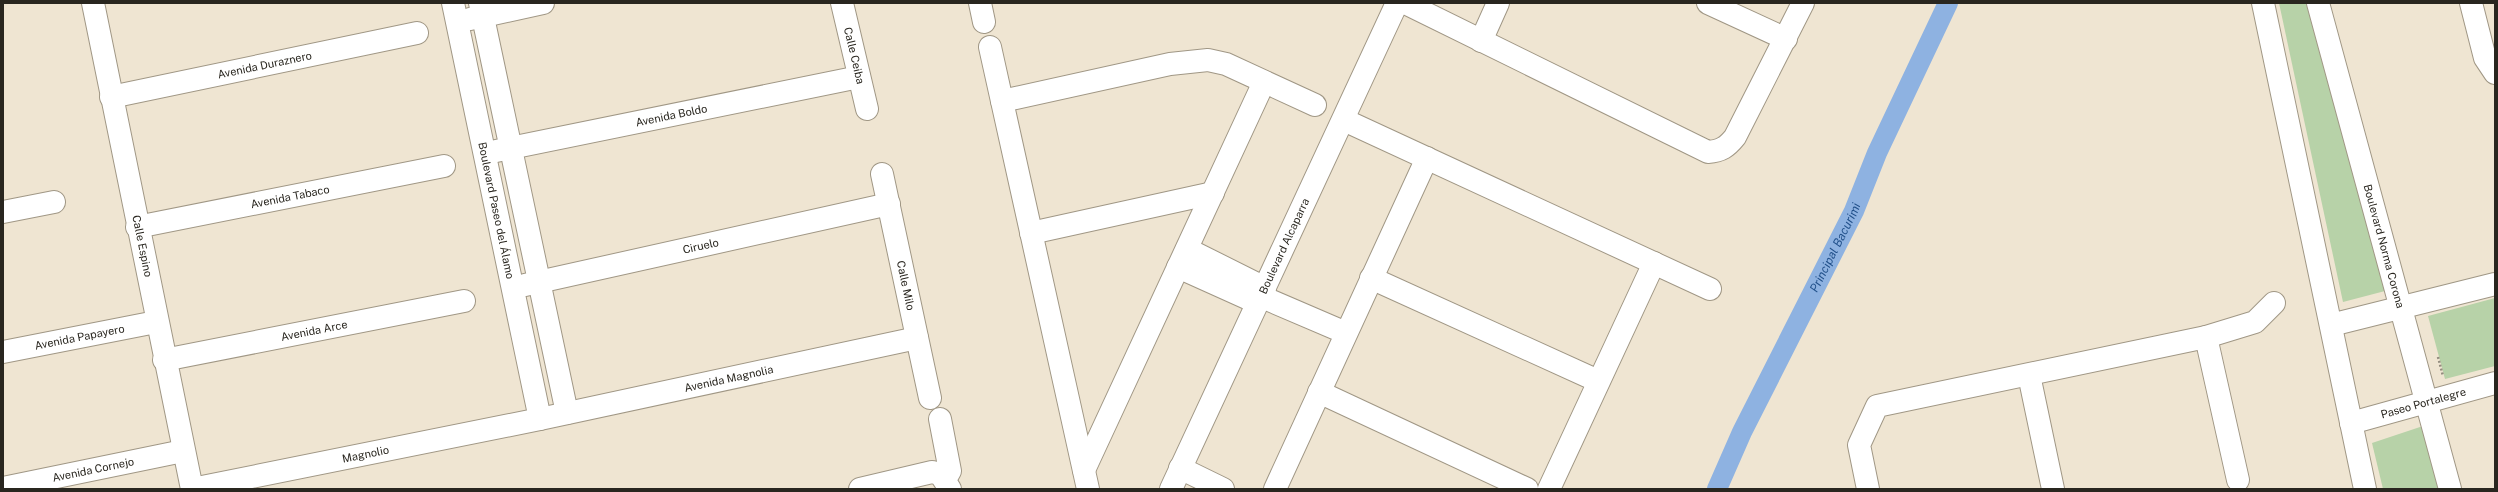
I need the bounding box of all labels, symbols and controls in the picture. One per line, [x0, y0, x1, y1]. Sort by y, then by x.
street label: Calle Ceiba [842, 26, 867, 85]
street label: Avenida Duraznero [217, 49, 313, 81]
street label: Avenida Boldo [635, 102, 708, 128]
street label: Boulevard Paseo del Álamo [476, 141, 517, 280]
street label: Avenida Tabaco [250, 183, 330, 210]
street label: Boulevard Norma Corona [2361, 183, 2407, 310]
street label: Boulevard Alcaparra [1257, 196, 1311, 296]
water label: Principal Bacurimi [1807, 201, 1864, 295]
street label: Calle Espino [130, 214, 155, 278]
street label: Ciruelo [682, 236, 720, 256]
street label: Calle Milo [895, 260, 917, 311]
street label: Avenida Arce [280, 318, 348, 343]
street label: Avenida Papayero [34, 322, 125, 352]
street label: Avenida Magnolia [683, 363, 774, 394]
street label: Paseo Portalegre [2379, 385, 2467, 420]
street label: Magnolio [341, 444, 390, 465]
street label: Avenida Cornejo [51, 455, 135, 484]

